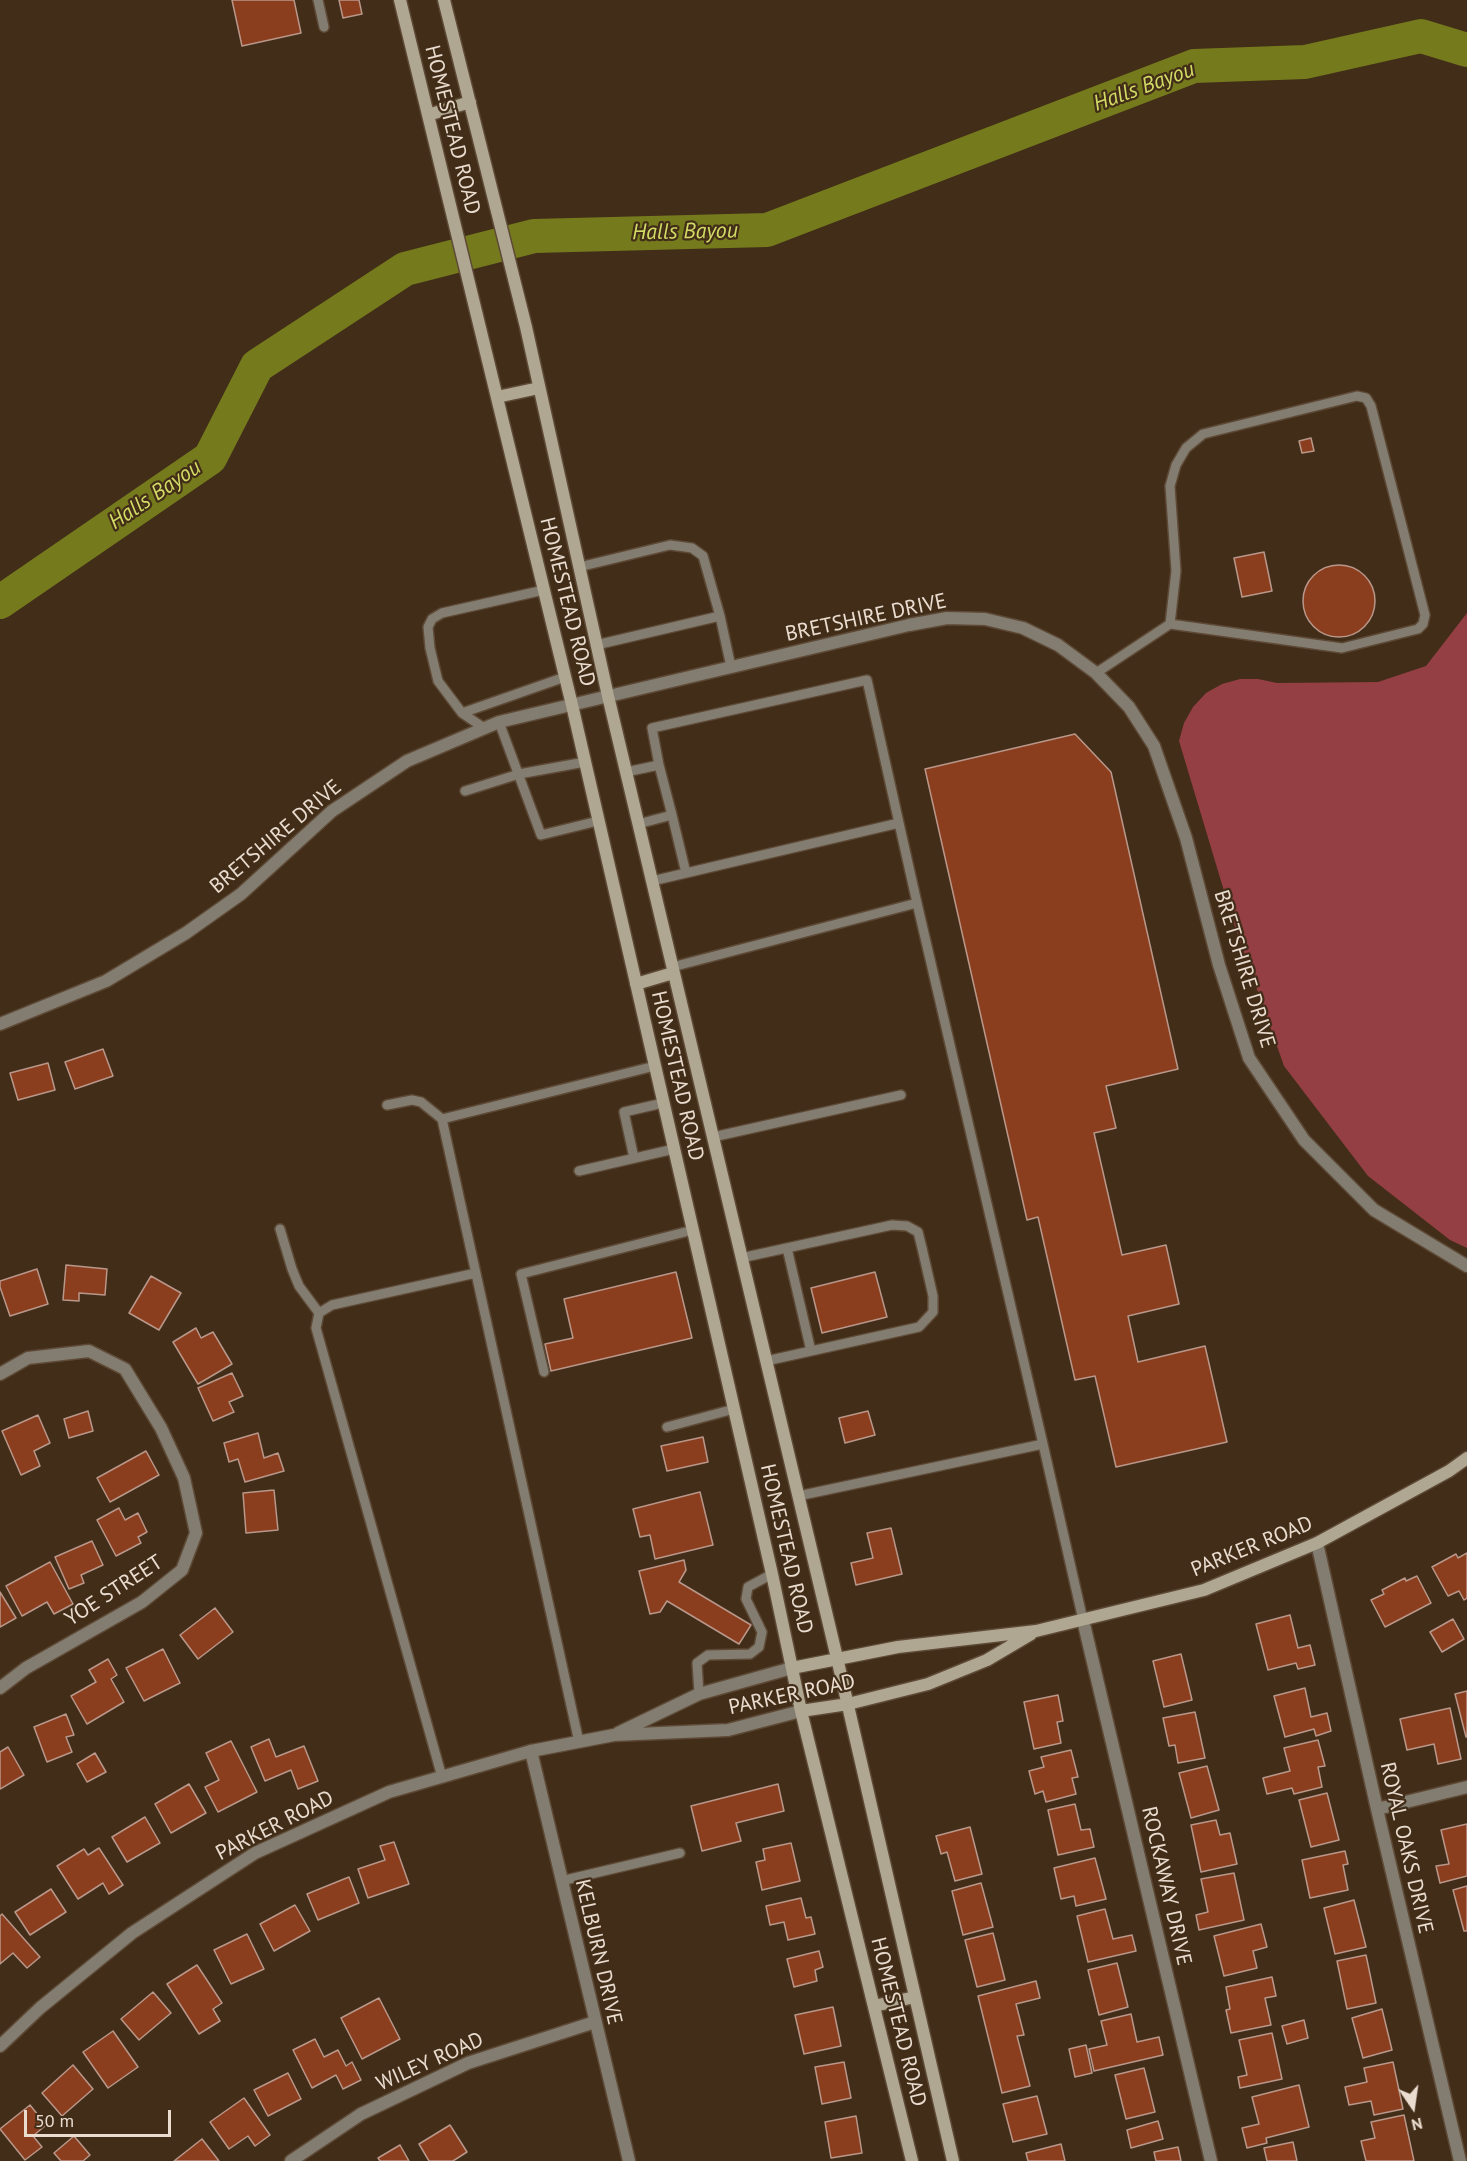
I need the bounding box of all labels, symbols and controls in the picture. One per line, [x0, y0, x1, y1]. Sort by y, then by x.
street label: HOMESTEAD ROAD [419, 43, 485, 217]
water label: Halls Bayou [1090, 57, 1198, 117]
water label: Halls Bayou [632, 218, 738, 246]
water label: Halls Bayou [104, 455, 206, 535]
street label: HOMESTEAD ROAD [534, 515, 600, 689]
street label: BRETSHIRE DRIVE [783, 589, 949, 647]
street label: BRETSHIRE DRIVE [205, 775, 347, 899]
street label: BRETSHIRE DRIVE [1208, 887, 1280, 1051]
street label: HOMESTEAD ROAD [645, 989, 709, 1163]
street label: HOMESTEAD ROAD [754, 1462, 818, 1636]
street label: PARKER ROAD [1188, 1511, 1316, 1583]
street label: YOE STREET [60, 1550, 168, 1632]
street label: PARKER ROAD [726, 1669, 858, 1721]
street label: ROYAL OAKS DRIVE [1374, 1760, 1438, 1936]
street label: PARKER ROAD [212, 1786, 338, 1866]
street label: ROCKAWAY DRIVE [1135, 1804, 1197, 1968]
street label: KELBURN DRIVE [569, 1877, 627, 2027]
street label: HOMESTEAD ROAD [865, 1935, 931, 2109]
street label: WILEY ROAD [373, 2027, 487, 2097]
north arrow [1383, 2077, 1443, 2137]
scale bar [27, 2098, 174, 2136]
text: 50 m [35, 2109, 74, 2132]
text: N [1410, 2114, 1424, 2135]

